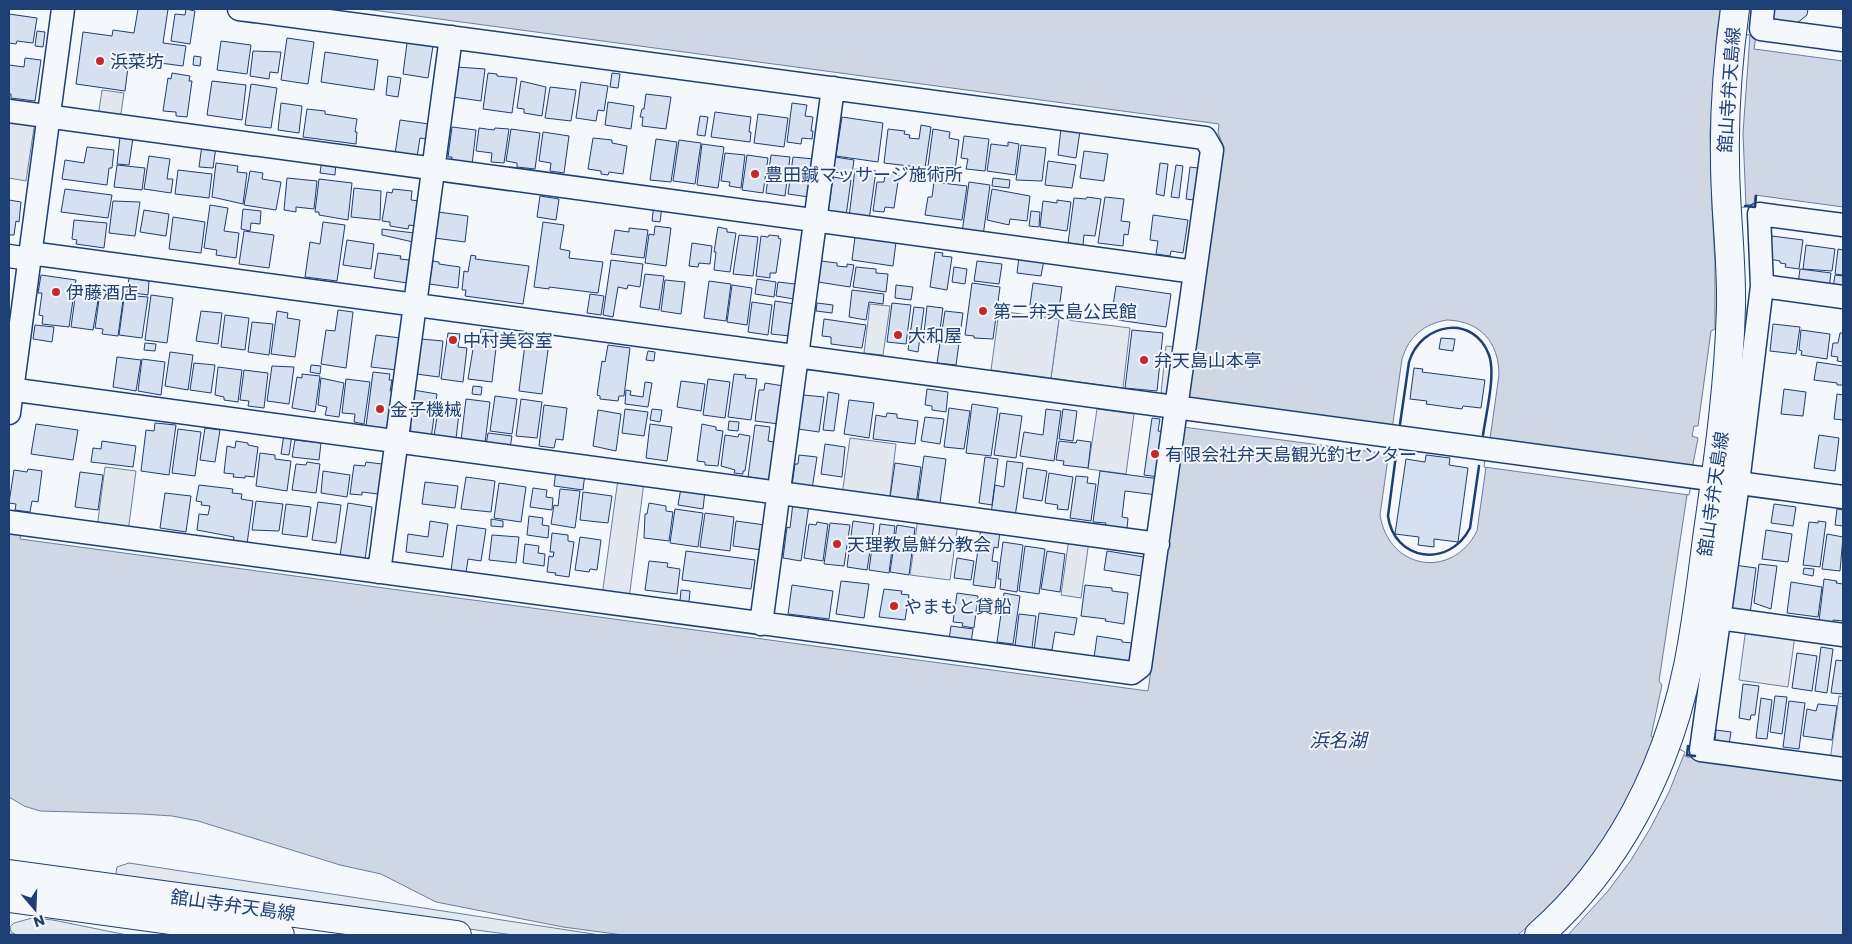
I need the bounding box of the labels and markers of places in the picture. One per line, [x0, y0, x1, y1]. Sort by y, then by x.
place label: 浜菜坊 [110, 49, 164, 74]
marker: 浜菜坊 [94, 55, 106, 67]
place label: 豊田鍼マッサージ施術所 [765, 162, 963, 187]
marker: 豊田鍼マッサージ施術所 [749, 168, 761, 180]
place label: 伊藤酒店 [66, 280, 138, 305]
marker: 伊藤酒店 [50, 286, 62, 298]
place label: 第二弁天島公民館 [993, 299, 1137, 324]
marker: 第二弁天島公民館 [977, 305, 989, 317]
place label: 大和屋 [908, 323, 962, 348]
place label: 中村美容室 [463, 328, 553, 353]
marker: 大和屋 [892, 329, 904, 341]
marker: 中村美容室 [447, 334, 459, 346]
place label: 弁天島山本亭 [1154, 348, 1262, 373]
marker: 弁天島山本亭 [1138, 354, 1150, 366]
place label: 金子機械 [390, 397, 462, 422]
marker: 金子機械 [374, 403, 386, 415]
place label: 有限会社弁天島観光釣センター [1165, 442, 1417, 467]
marker: 有限会社弁天島観光釣センター [1149, 448, 1161, 460]
place label: 天理教島鮮分教会 [847, 532, 991, 557]
marker: 天理教島鮮分教会 [831, 538, 843, 550]
place label: やまもと貸船 [904, 594, 1012, 619]
marker: やまもと貸船 [888, 600, 900, 612]

